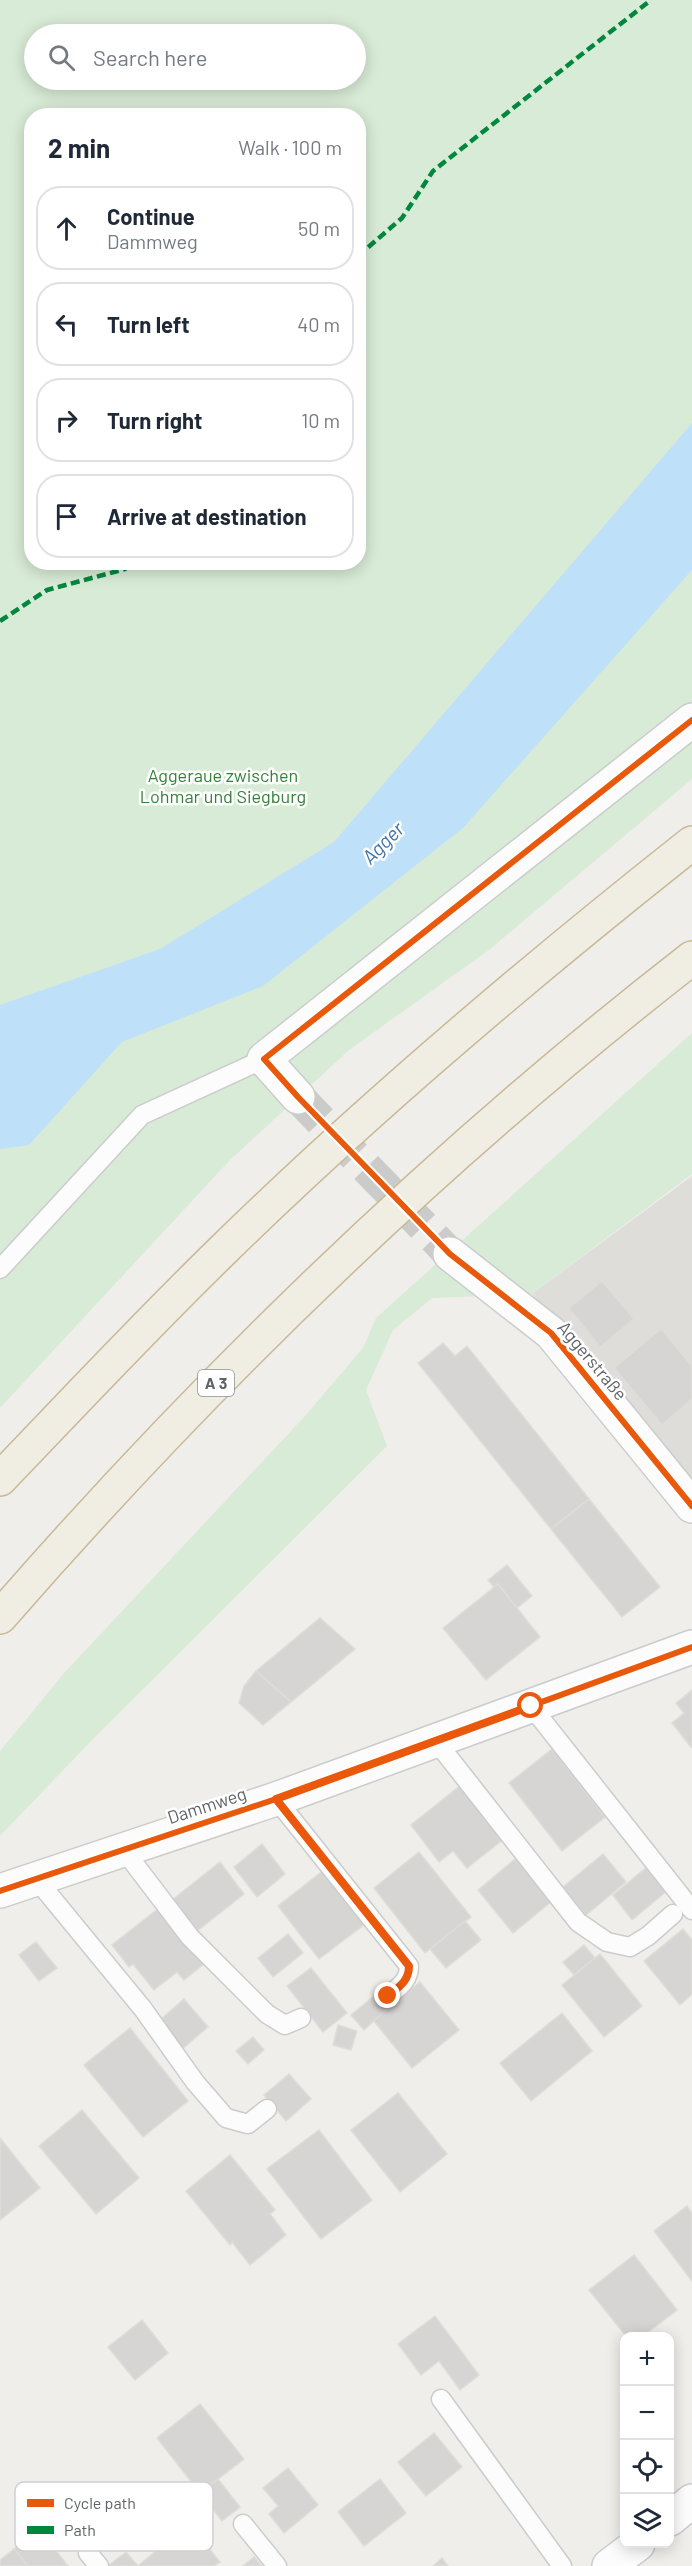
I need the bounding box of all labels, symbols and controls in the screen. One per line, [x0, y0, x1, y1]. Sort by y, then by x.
search box [24, 24, 366, 90]
icon: search [45, 41, 78, 74]
text: Search here [93, 44, 207, 70]
text: 2 min [48, 132, 110, 163]
text: Walk · 100 m [238, 135, 342, 159]
text: Continue [107, 203, 195, 229]
icon: ahead [50, 212, 83, 245]
text: 50 m [298, 216, 340, 240]
text: Dammweg [107, 229, 198, 253]
icon: left [50, 308, 83, 341]
text: Turn left [107, 311, 190, 337]
text: 40 m [297, 312, 340, 336]
icon: right [50, 404, 83, 437]
text: Turn right [107, 407, 202, 433]
text: 10 m [301, 408, 340, 432]
icon: arrive [50, 500, 83, 533]
text: Arrive at destination [107, 503, 306, 529]
park label: Aggeraue zwischen Lohmar und Siegburg [140, 764, 306, 807]
water label: Agger [356, 816, 409, 868]
street label: Aggerstraße [553, 1316, 632, 1404]
road number: A 3 [198, 1370, 234, 1396]
route start [517, 1692, 543, 1718]
street label: Dammweg [164, 1782, 249, 1828]
route end [374, 1982, 400, 2008]
map controls [620, 2332, 674, 2548]
button: + [620, 2332, 674, 2386]
button: − [620, 2386, 674, 2440]
button: locate [620, 2440, 674, 2494]
legend [15, 2482, 213, 2551]
text: Cycle path [64, 2493, 136, 2512]
button: layers [620, 2494, 674, 2548]
text: Path [64, 2520, 96, 2539]

